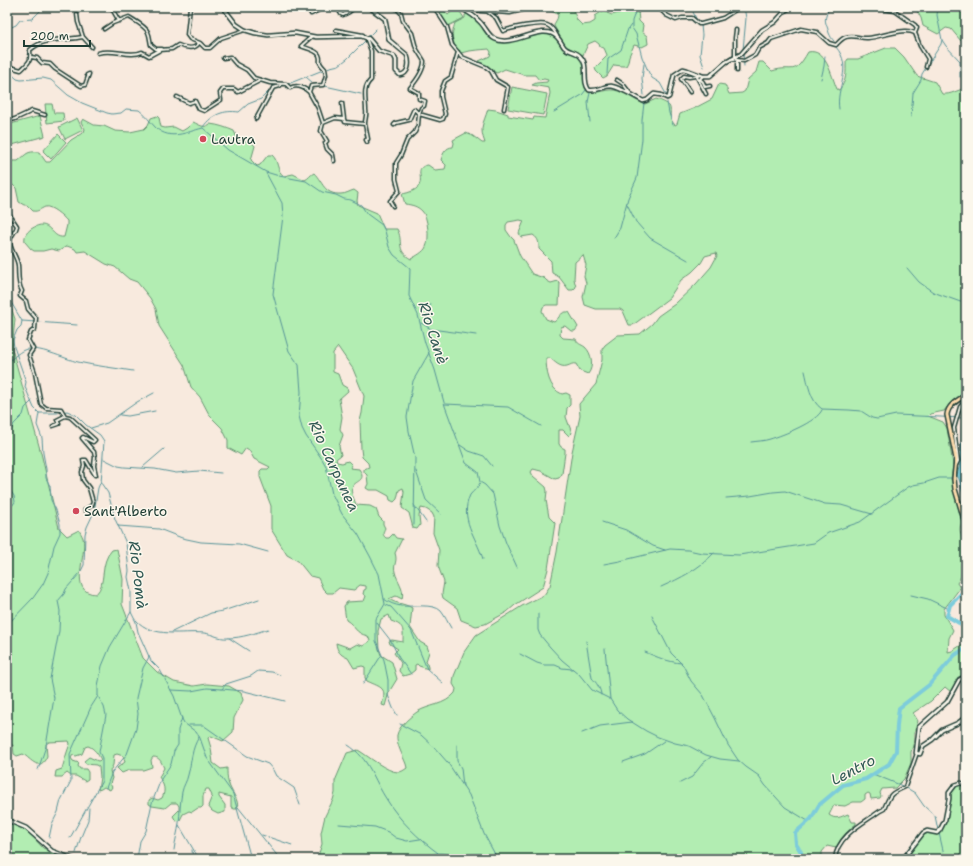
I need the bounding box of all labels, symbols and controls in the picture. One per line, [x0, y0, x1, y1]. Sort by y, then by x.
scale bar [24, 22, 90, 48]
text: 200 m [30, 28, 69, 44]
place label: Lautra [211, 130, 256, 148]
marker: Lautra [198, 134, 208, 144]
water label: Rio Canè [413, 299, 453, 367]
water label: Rio Carpanea [304, 417, 364, 515]
place label: Sant'Alberto [84, 502, 167, 520]
marker: Sant'Alberto [71, 506, 81, 516]
water label: Rio Pomà [124, 540, 152, 610]
water label: Lentro [827, 750, 879, 790]

